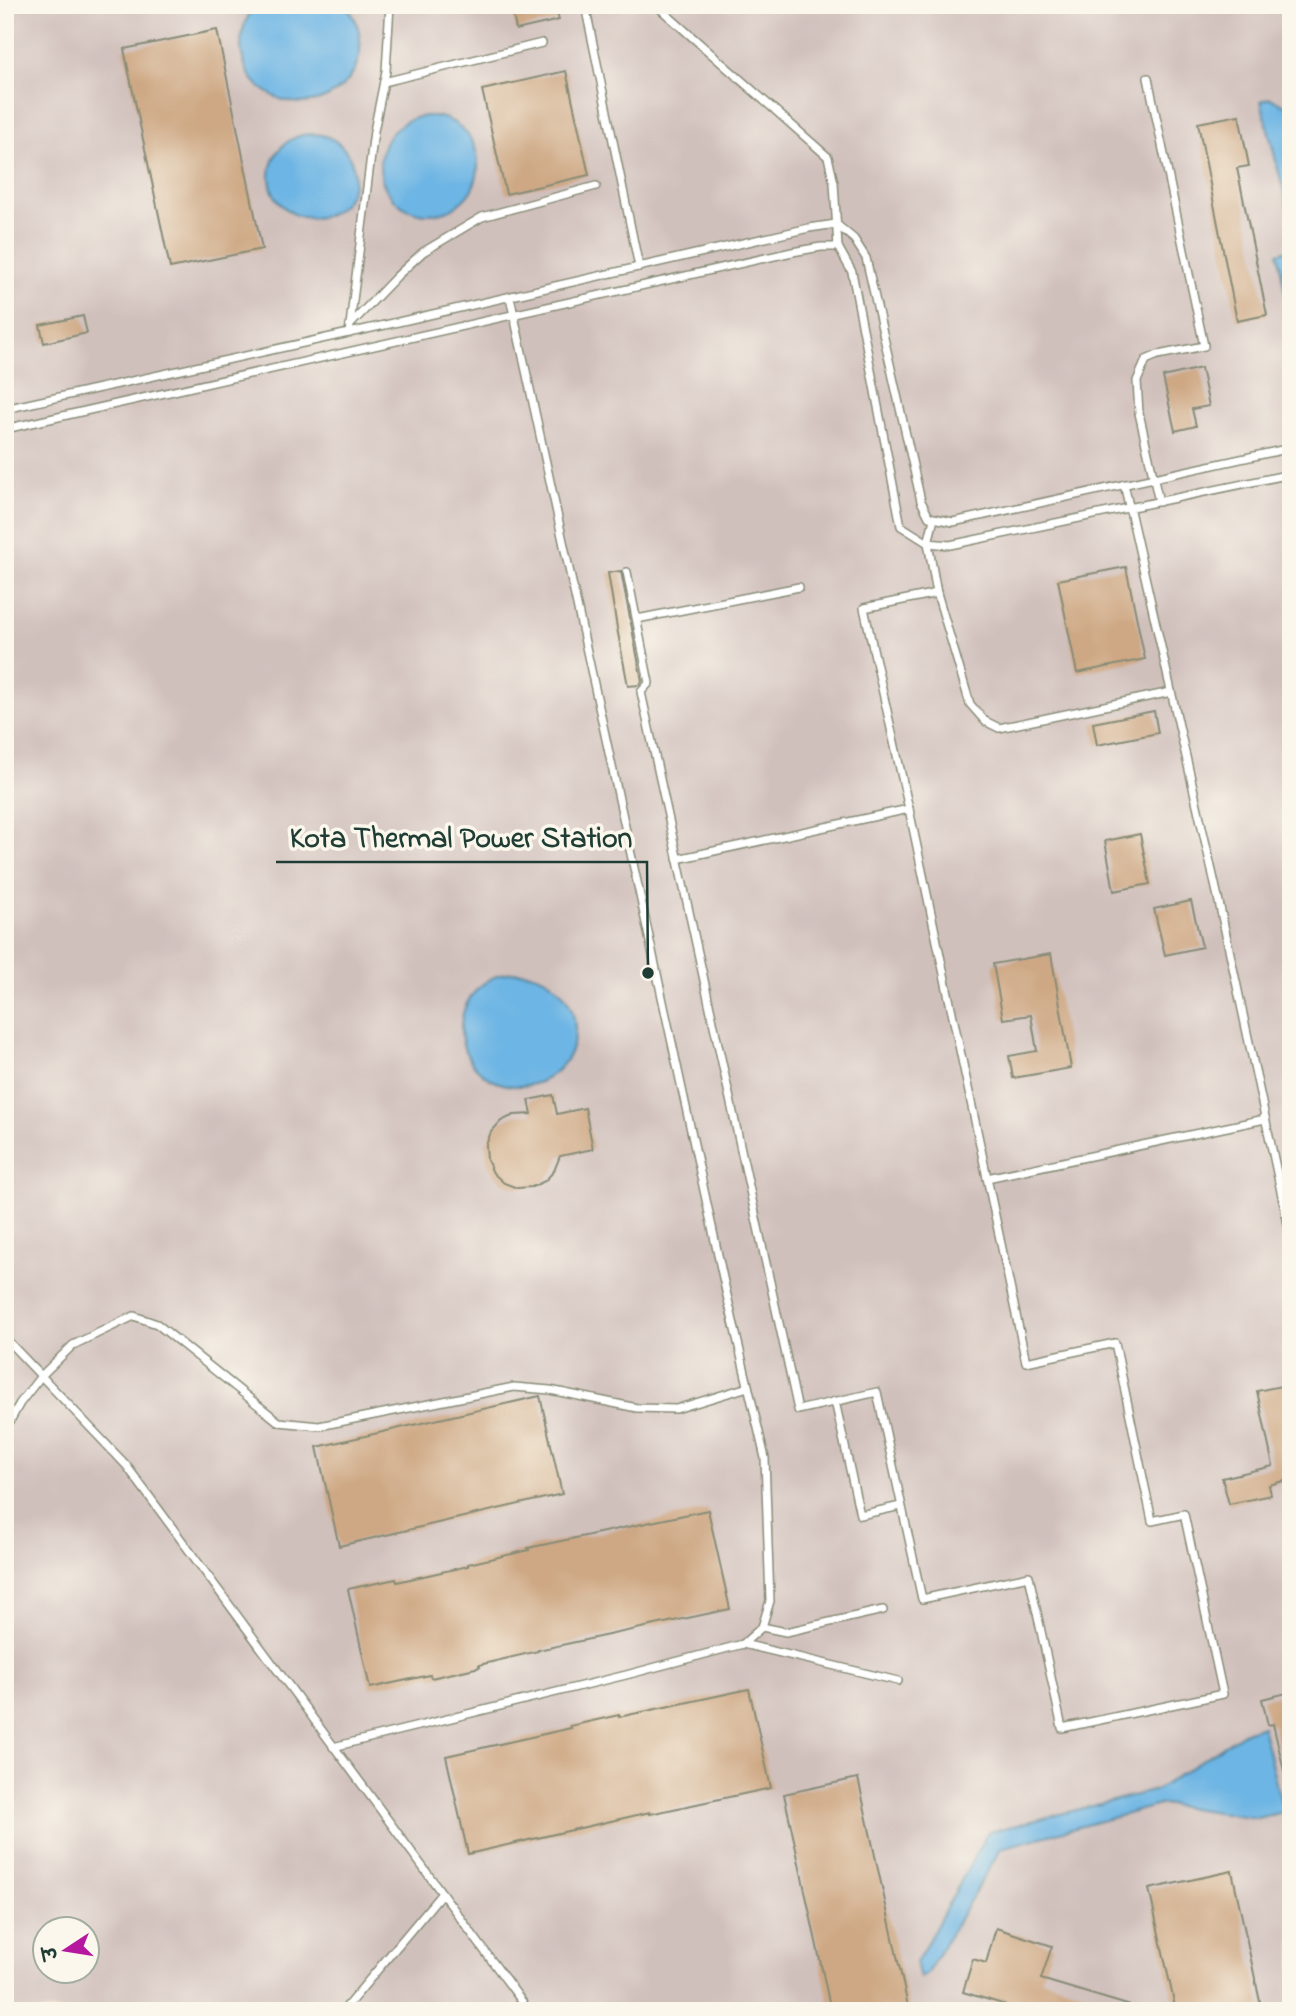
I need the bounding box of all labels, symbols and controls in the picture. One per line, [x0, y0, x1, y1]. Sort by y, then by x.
callout: Kota Thermal Power Station [276, 811, 647, 862]
text: Kota Thermal Power Station [290, 818, 633, 862]
north arrow [32, 1914, 102, 1984]
text: उ [37, 1942, 67, 1964]

